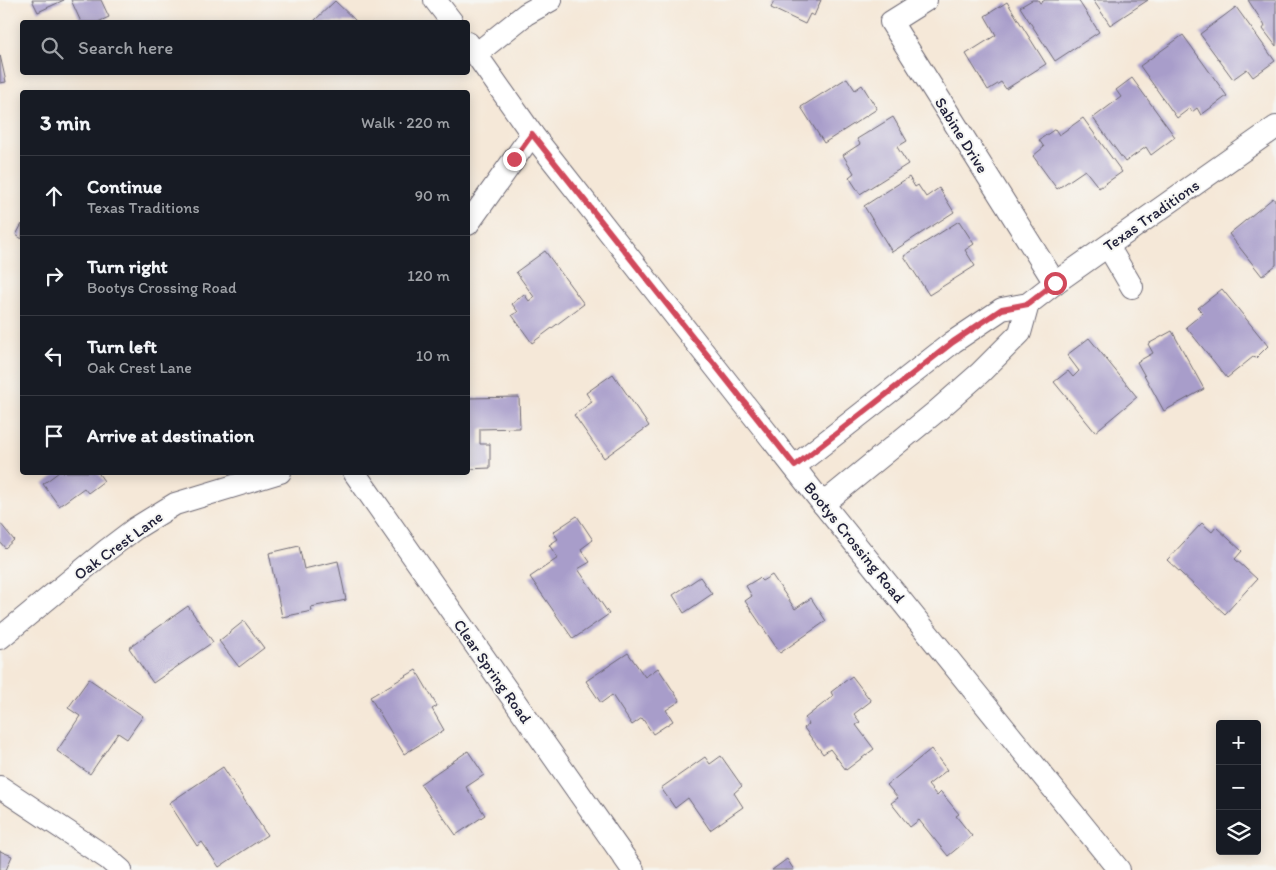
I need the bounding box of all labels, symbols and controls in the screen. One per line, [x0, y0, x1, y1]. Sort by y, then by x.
search box [20, 20, 470, 75]
icon: search [38, 34, 66, 62]
text: Search here [78, 36, 173, 59]
street label: Sabine Drive [931, 94, 992, 177]
text: 3 min [40, 110, 90, 135]
text: Walk · 220 m [361, 113, 450, 132]
route end [503, 148, 526, 171]
text: Continue [87, 175, 162, 198]
street label: Texas Traditions [1100, 175, 1203, 255]
icon: ahead [40, 182, 68, 210]
text: 90 m [415, 186, 450, 205]
text: Texas Traditions [87, 198, 200, 217]
text: Turn right [87, 255, 168, 278]
icon: right [40, 262, 68, 290]
text: 120 m [407, 266, 450, 285]
route start [1044, 272, 1067, 295]
text: Bootys Crossing Road [87, 278, 237, 297]
text: Turn left [87, 335, 157, 358]
icon: left [40, 342, 68, 370]
text: 10 m [416, 346, 450, 365]
text: Oak Crest Lane [87, 358, 192, 377]
icon: arrive [40, 422, 68, 450]
text: Arrive at destination [87, 424, 254, 447]
street label: Bootys Crossing Road [800, 478, 909, 607]
street label: Oak Crest Lane [70, 507, 166, 584]
street label: Clear Spring Road [450, 616, 536, 727]
map controls [1216, 720, 1261, 855]
button: + [1216, 720, 1261, 765]
button: − [1216, 765, 1261, 810]
button: layers [1216, 810, 1261, 855]

